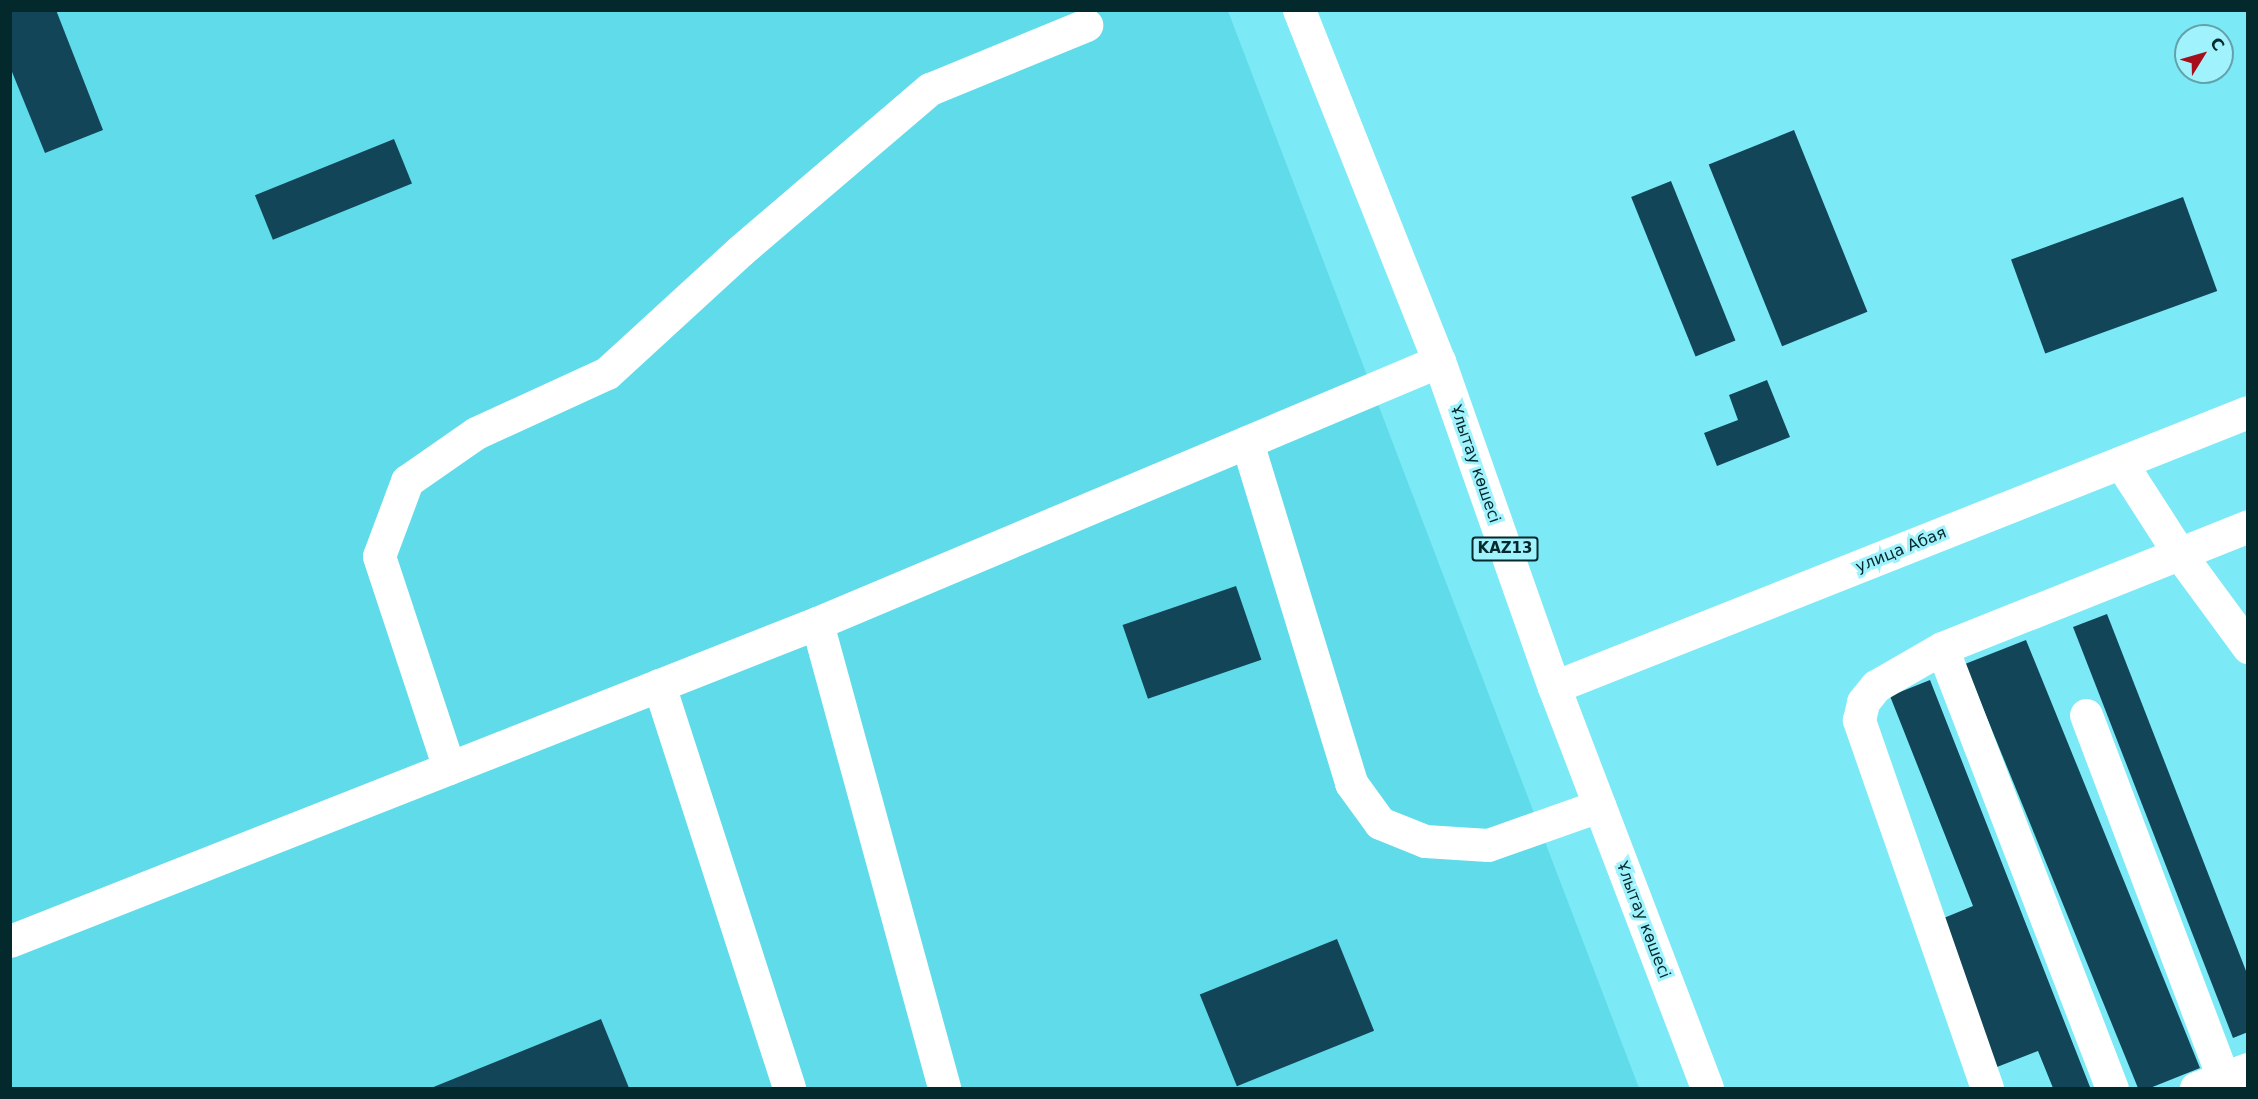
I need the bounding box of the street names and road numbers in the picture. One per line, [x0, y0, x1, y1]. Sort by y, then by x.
street label: Ұлытау көшесі [1446, 402, 1504, 526]
street label: улица Абая [1853, 523, 1949, 577]
road number: KAZ13 [1470, 537, 1540, 561]
street label: Ұлытау көшесі [1612, 859, 1674, 981]

